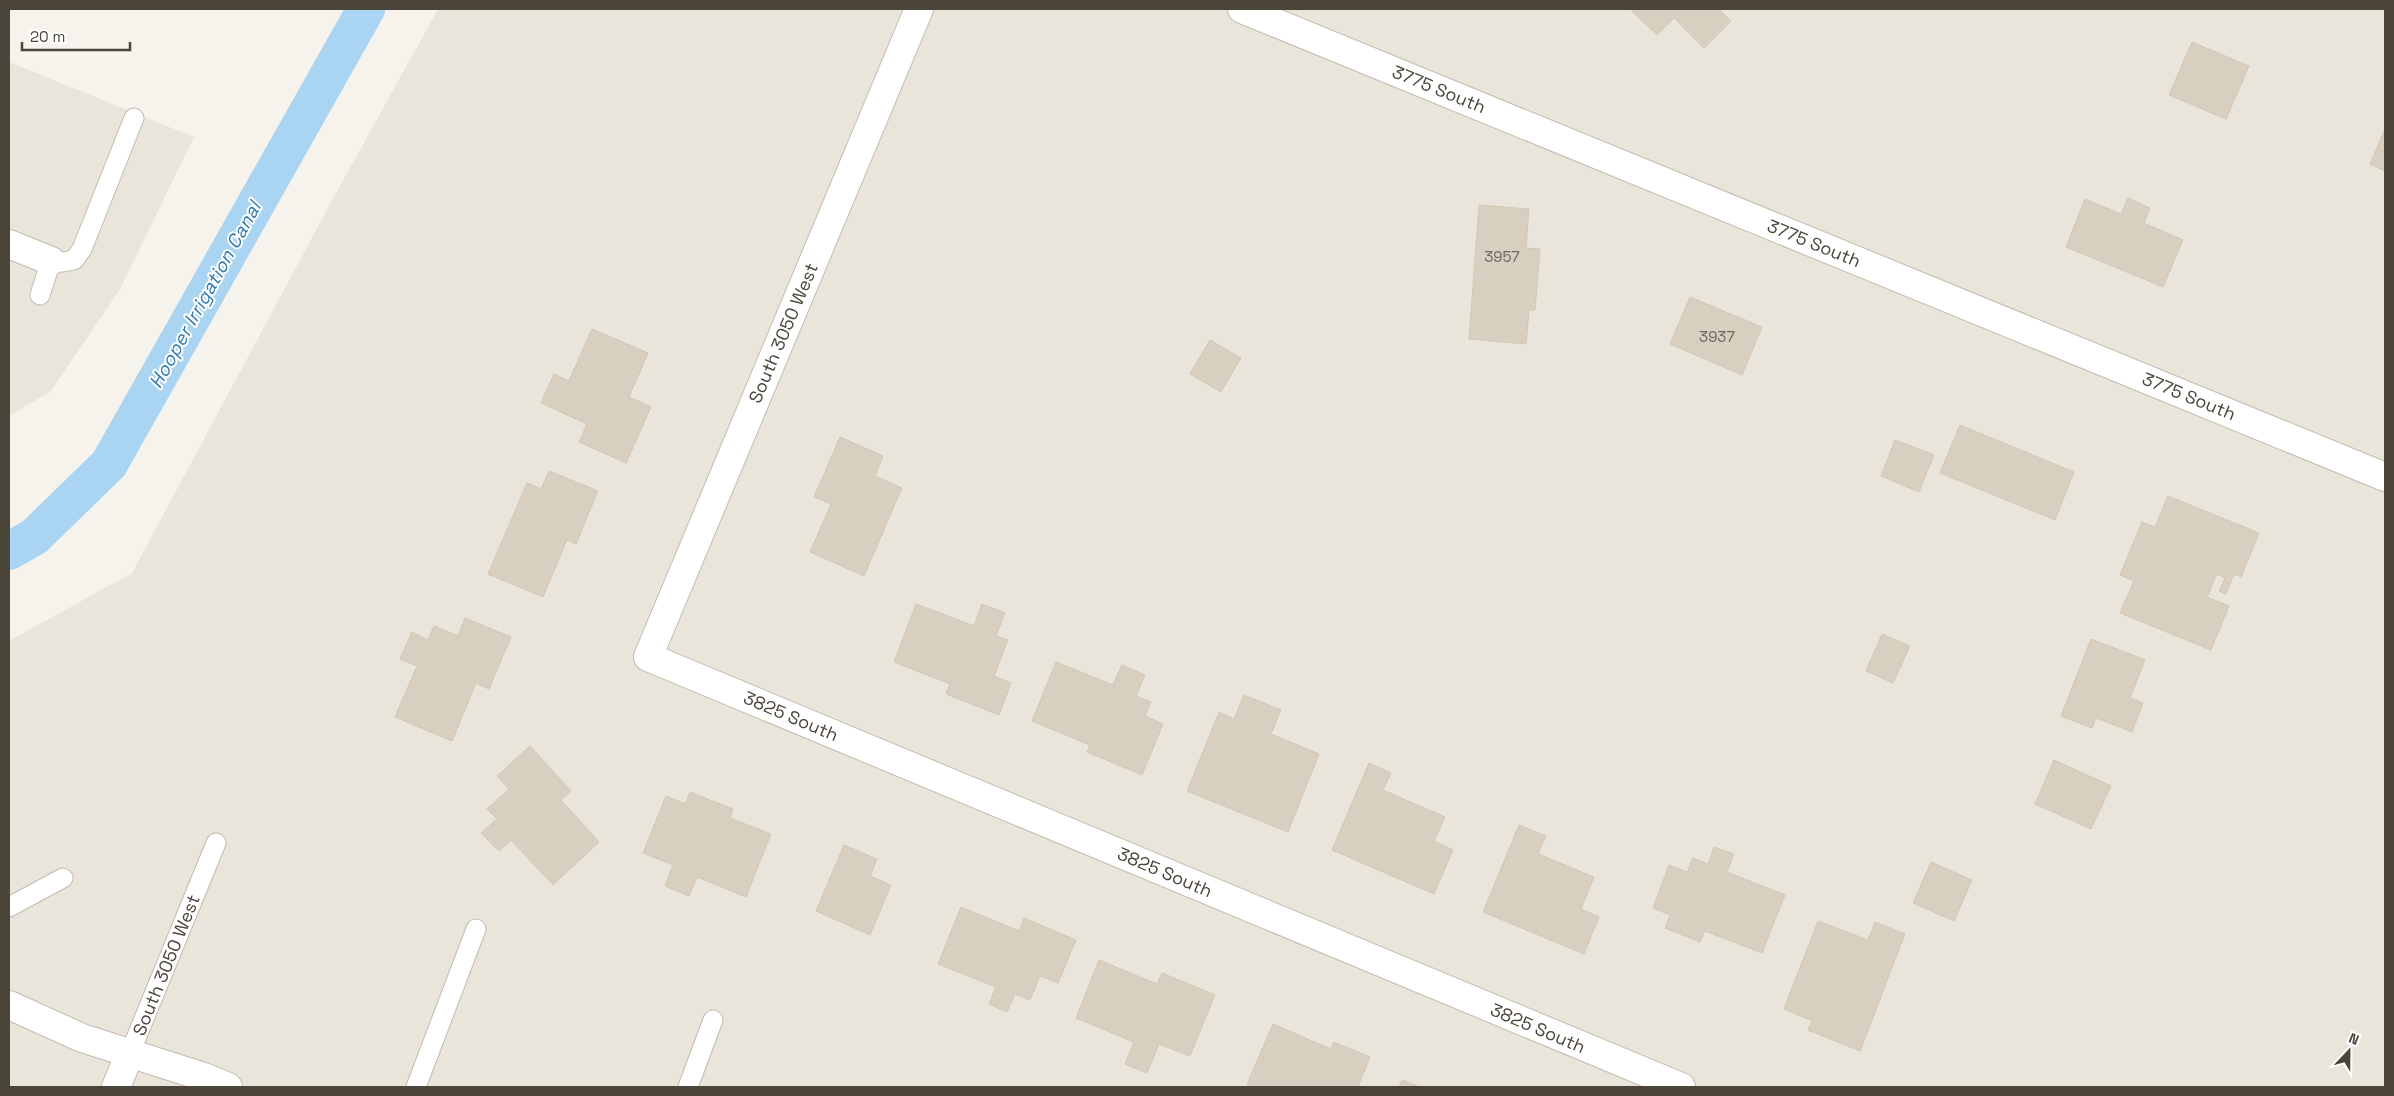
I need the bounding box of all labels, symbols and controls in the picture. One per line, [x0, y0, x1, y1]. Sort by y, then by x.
scale bar [22, 20, 130, 52]
text: 20 m [30, 27, 65, 46]
street label: 3775 South [1389, 60, 1489, 118]
water label: Hooper Irrigation Canal [143, 195, 268, 393]
street label: 3775 South [1764, 214, 1864, 272]
house number: 3957 [1484, 247, 1520, 266]
street label: South 3050 West [743, 259, 823, 407]
house number: 3937 [1699, 327, 1735, 346]
street label: 3775 South [2139, 367, 2239, 425]
street label: 3825 South [740, 686, 842, 746]
street label: 3825 South [1114, 842, 1216, 902]
street label: South 3050 West [127, 891, 205, 1039]
street label: 3825 South [1487, 998, 1589, 1058]
north arrow [2324, 1026, 2374, 1076]
text: N [2346, 1029, 2362, 1049]

